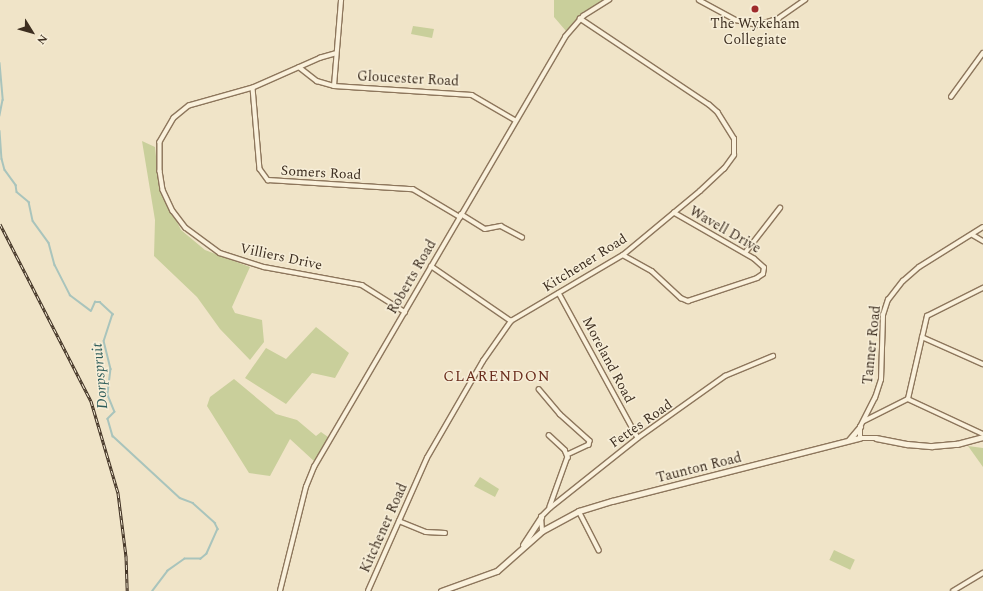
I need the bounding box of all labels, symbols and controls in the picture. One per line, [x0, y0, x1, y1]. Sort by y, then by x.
marker: The Wykeham Collegiate [750, 4, 760, 14]
north arrow [12, 12, 52, 52]
place label: The Wykeham Collegiate [710, 16, 800, 48]
text: N [32, 31, 51, 48]
street label: Gloucester Road [357, 68, 459, 90]
street label: Somers Road [280, 162, 362, 184]
street label: Wavell Drive [686, 203, 764, 257]
street label: Kitchener Road [540, 230, 630, 296]
street label: Roberts Road [384, 237, 440, 317]
street label: Villiers Drive [238, 240, 324, 274]
street label: Tanner Road [859, 305, 885, 385]
street label: Moreland Road [578, 314, 638, 406]
water label: Dorpspruit [88, 342, 112, 410]
district label: CLARENDON [443, 368, 551, 386]
street label: Fettes Road [606, 396, 676, 452]
street label: Taunton Road [655, 449, 743, 487]
street label: Kitchener Road [357, 481, 411, 575]

